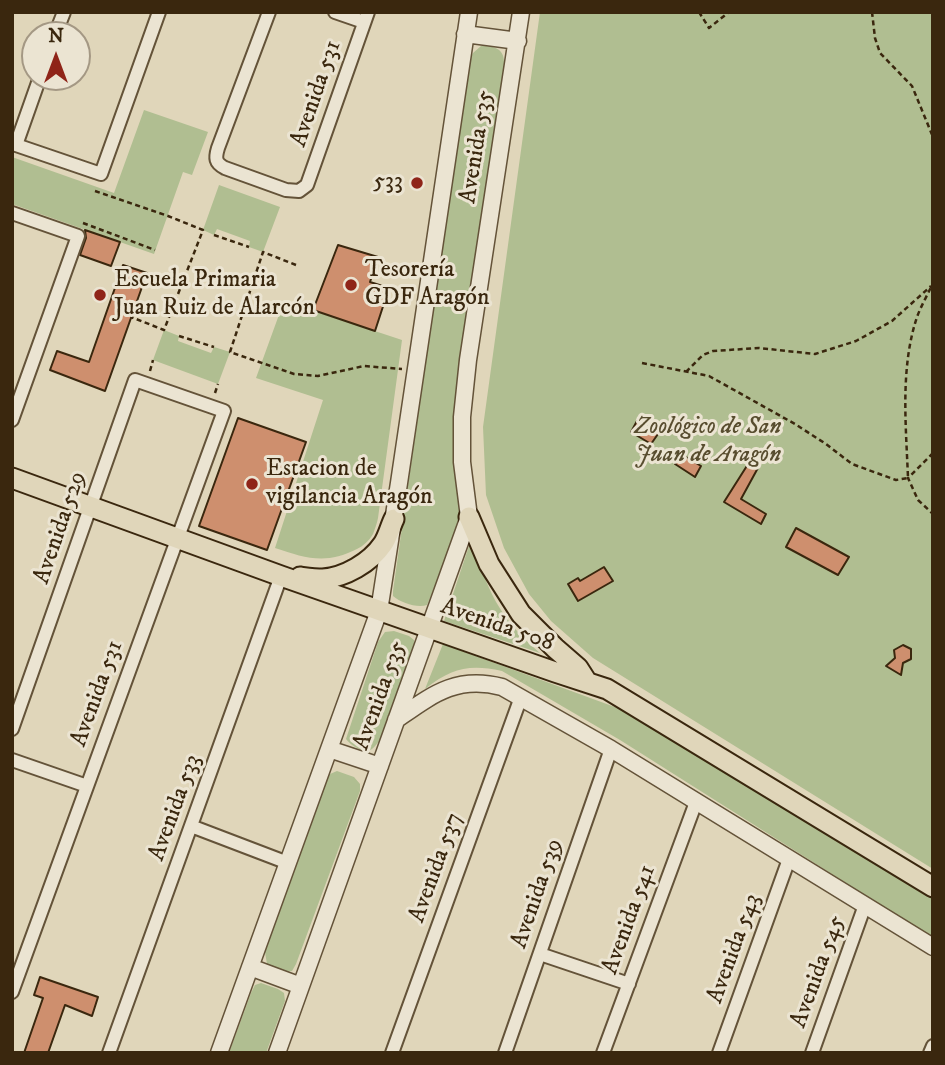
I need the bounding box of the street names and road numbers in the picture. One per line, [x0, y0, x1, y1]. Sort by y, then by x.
street label: Avenida 531 [285, 37, 349, 151]
street label: Avenida 535 [455, 88, 501, 206]
street label: Avenida 529 [28, 468, 94, 588]
street label: Avenida 508 [436, 593, 558, 659]
street label: Avenida 531 [65, 637, 131, 751]
street label: Avenida 535 [348, 637, 414, 755]
street label: Avenida 533 [143, 751, 209, 865]
street label: Avenida 537 [404, 809, 470, 927]
street label: Avenida 539 [506, 835, 570, 953]
street label: Avenida 541 [597, 861, 663, 979]
street label: Avenida 543 [702, 890, 768, 1008]
street label: Avenida 545 [785, 912, 853, 1032]

